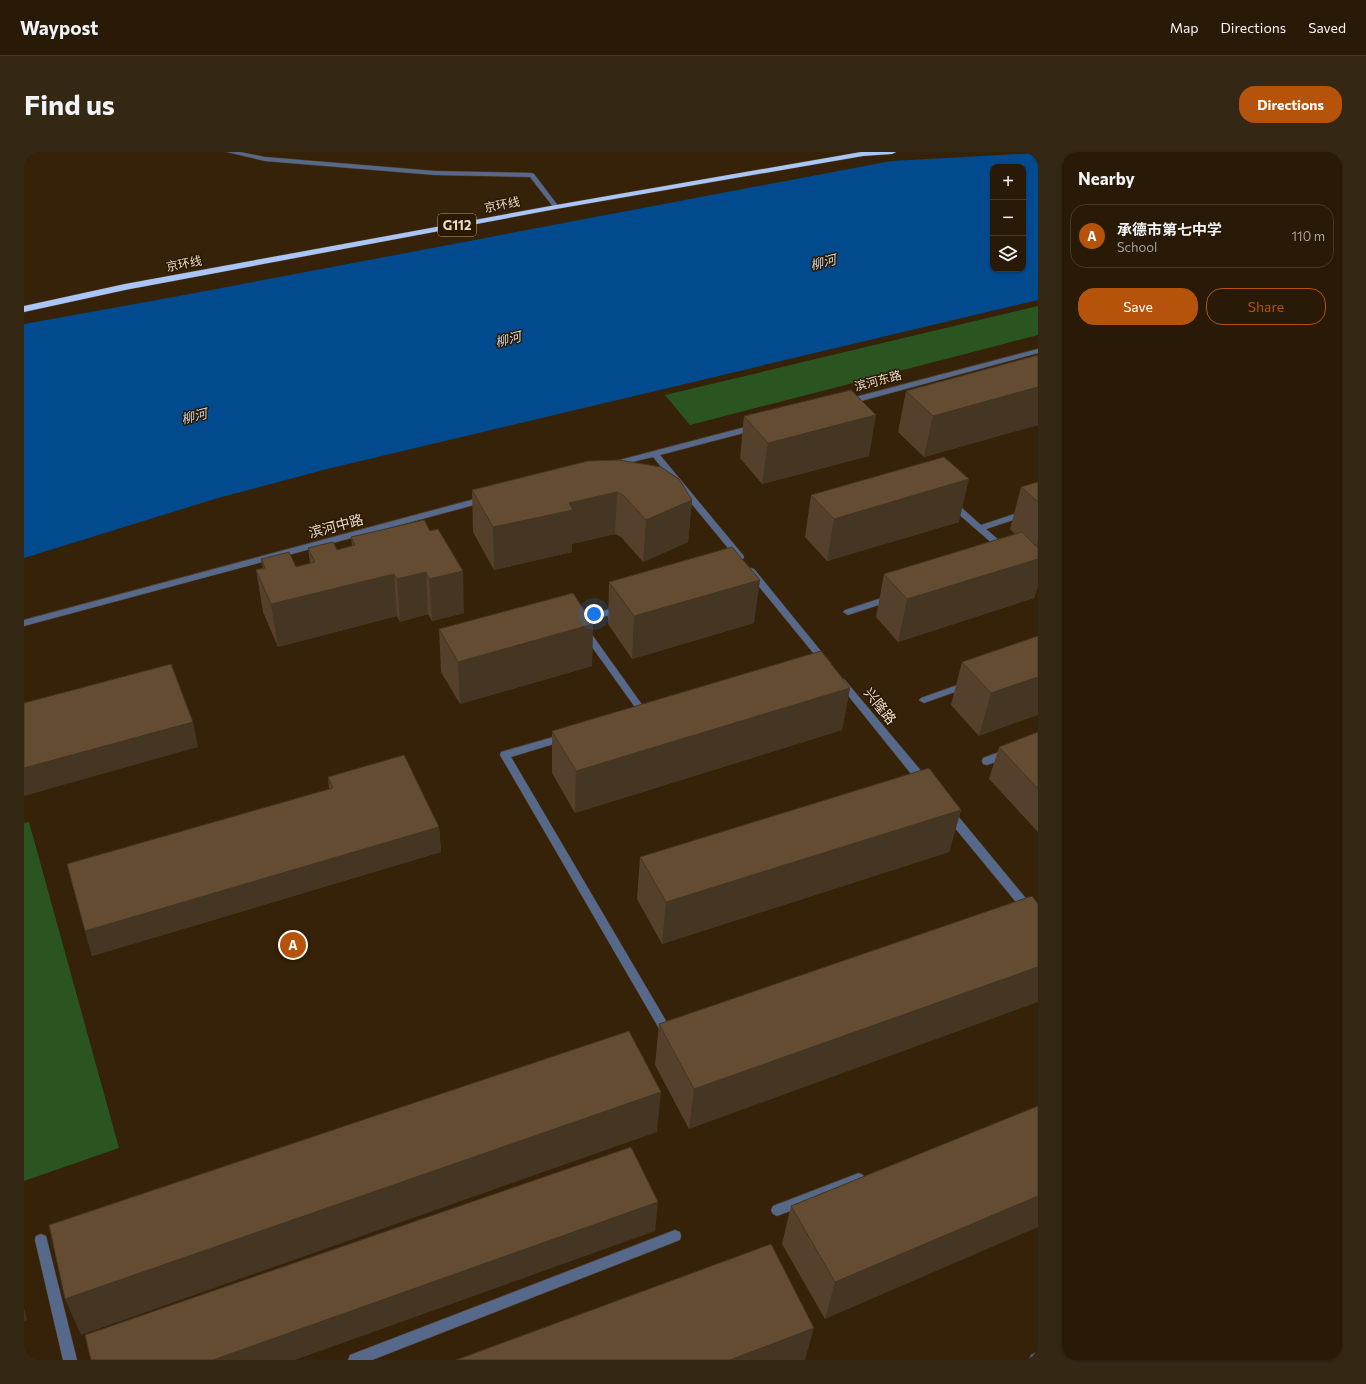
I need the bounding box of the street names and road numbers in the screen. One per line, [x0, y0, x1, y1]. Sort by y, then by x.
street label: 京环线 [483, 194, 521, 214]
road number: G112 [438, 214, 476, 236]
street label: 京环线 [165, 253, 203, 273]
street label: 滨河东路 [853, 367, 903, 393]
street label: 滨河中路 [307, 510, 365, 541]
street label: 兴隆路 [861, 684, 900, 727]

